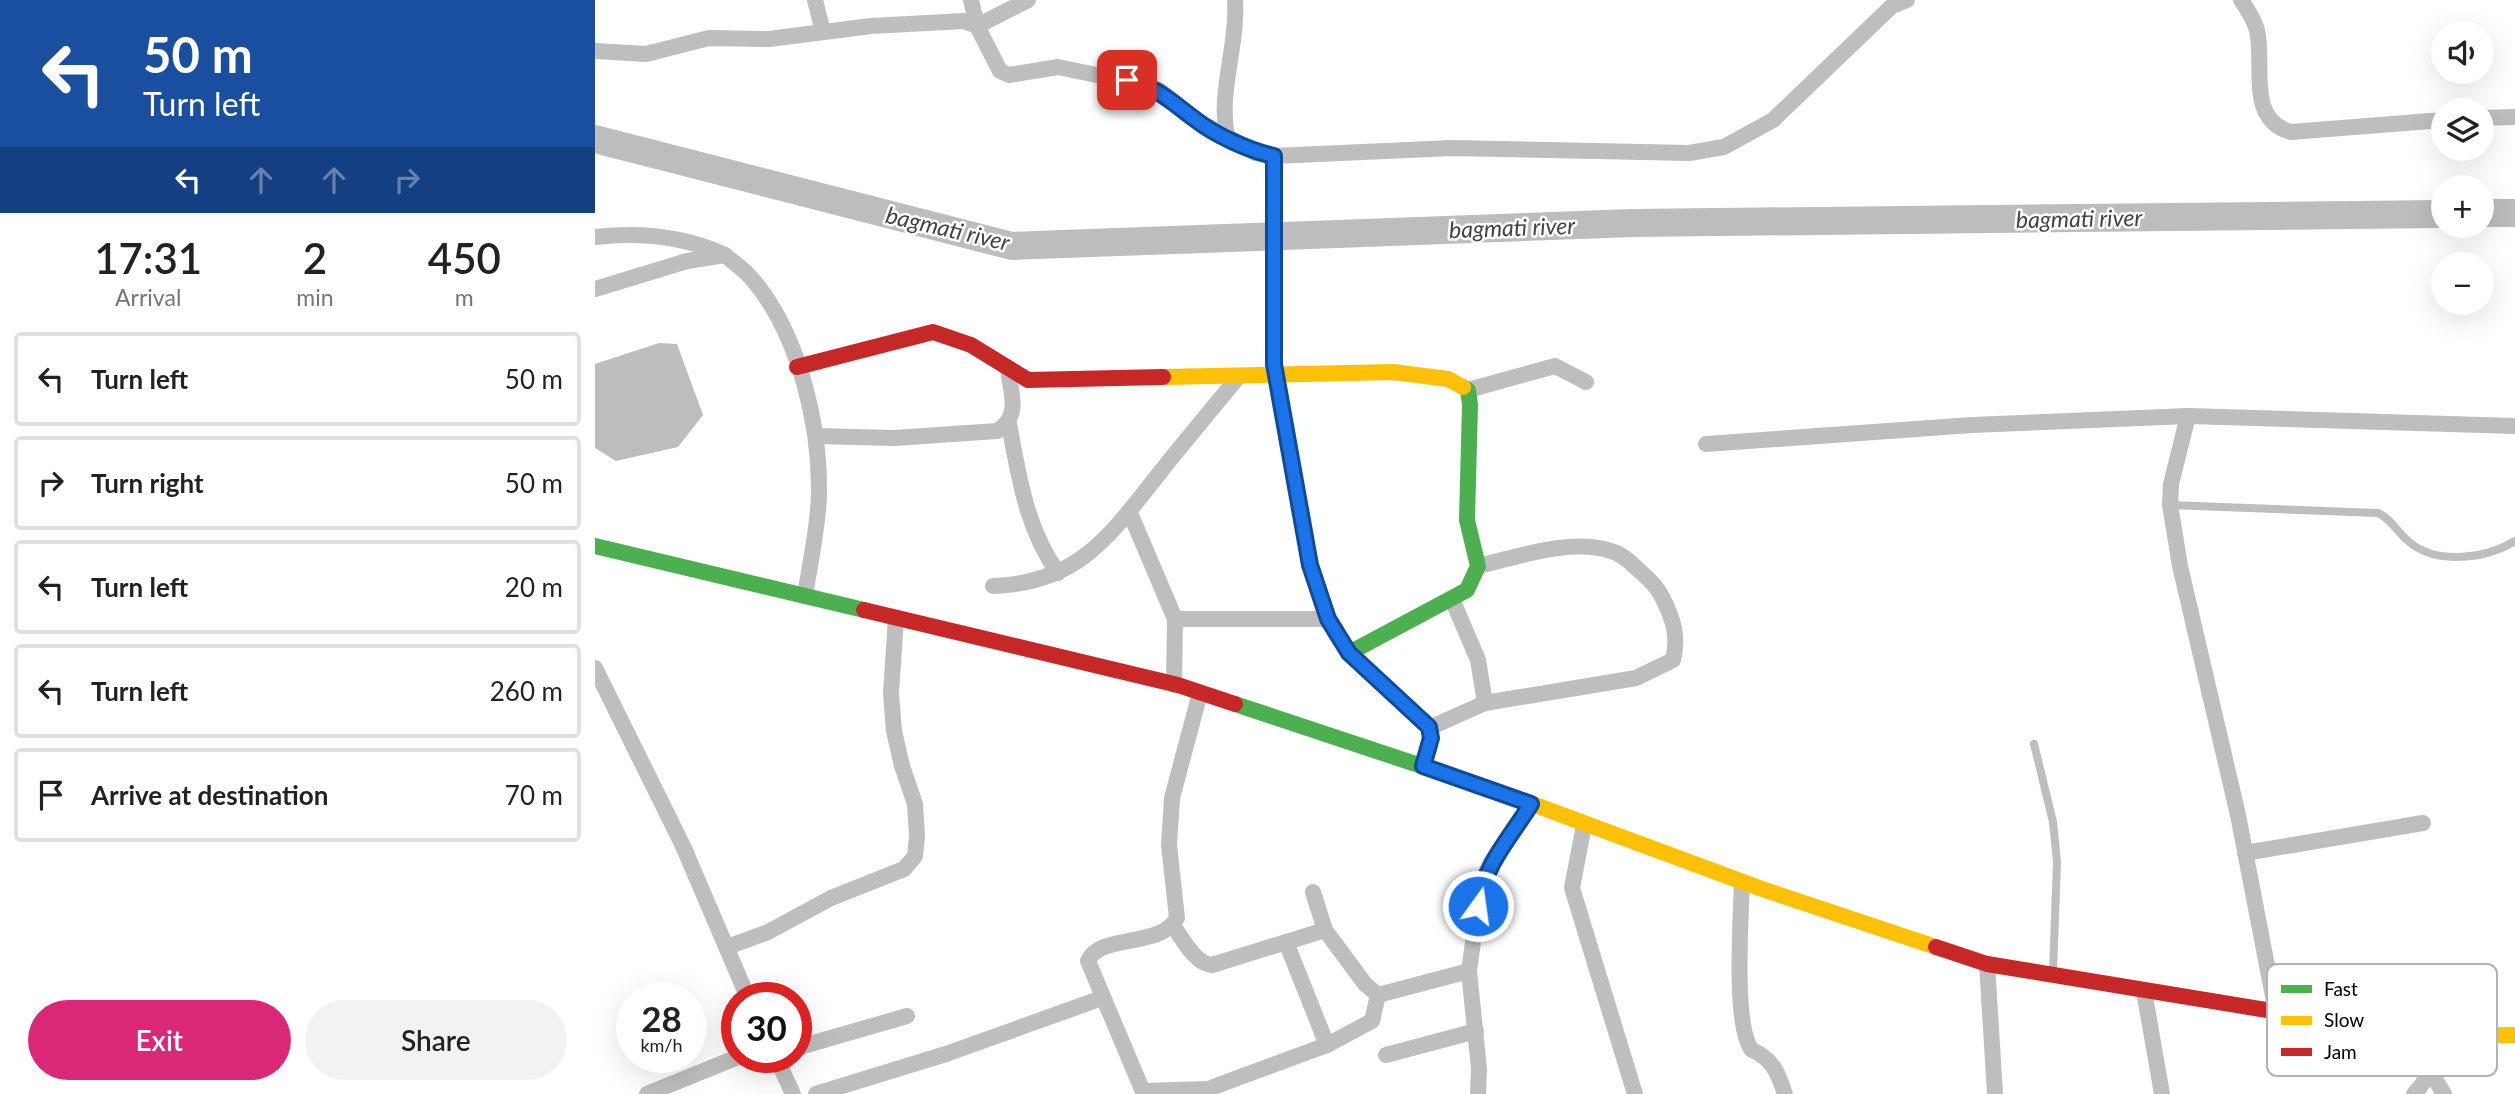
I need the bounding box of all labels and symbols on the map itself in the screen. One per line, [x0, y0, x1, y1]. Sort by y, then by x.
pin [1097, 50, 1157, 110]
water label: bagmati river [883, 200, 1014, 256]
water label: bagmati river [2016, 203, 2143, 233]
water label: bagmati river [1448, 211, 1577, 243]
position arrow [1441, 869, 1515, 943]
legend [2267, 964, 2497, 1076]
text: Fast [2324, 977, 2358, 1000]
speed limit sign: 30 [721, 982, 812, 1073]
text: Slow [2324, 1008, 2364, 1031]
text: Jam [2324, 1040, 2357, 1063]

